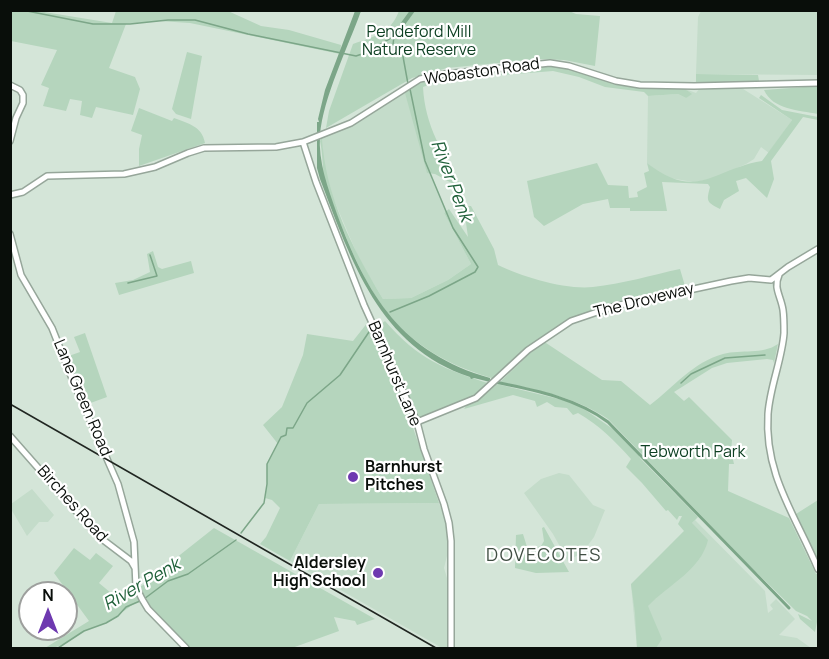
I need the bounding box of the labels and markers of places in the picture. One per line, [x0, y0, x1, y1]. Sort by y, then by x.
place label: Barnhurst Pitches [365, 458, 442, 496]
marker: Barnhurst Pitches [346, 470, 360, 484]
place label: Aldersley High School [273, 554, 366, 592]
marker: Aldersley High School [371, 566, 385, 580]

